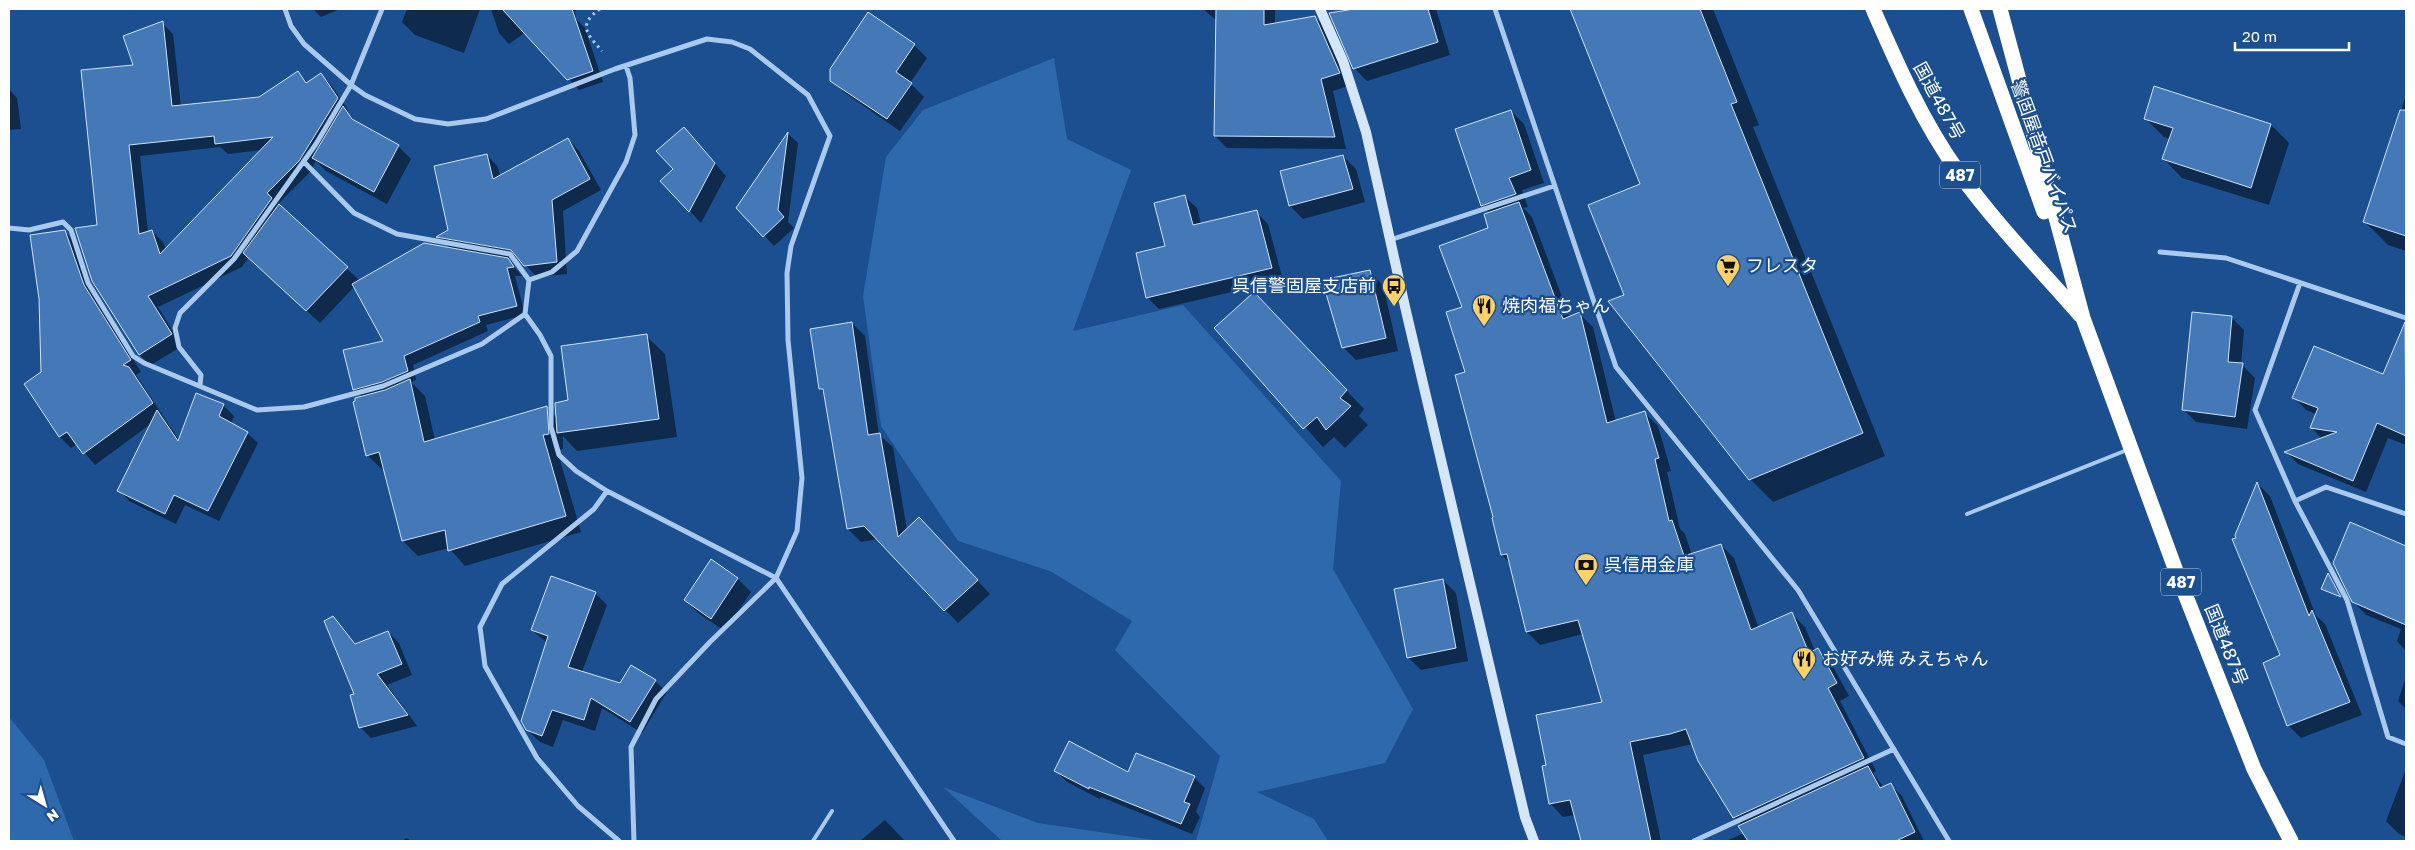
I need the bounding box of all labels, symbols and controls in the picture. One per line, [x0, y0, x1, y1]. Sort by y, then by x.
scale bar [2235, 20, 2349, 52]
text: 20 m [2242, 27, 2277, 45]
street label: 国道487号 [1910, 58, 1970, 143]
street label: 警固屋音戸バイパス [2007, 77, 2083, 236]
road number: 487 [1940, 162, 1980, 188]
supermarket icon: フレスタ [1715, 253, 1741, 287]
place label: フレスタ [1746, 254, 1818, 276]
bus stop icon: 呉信警固屋支店前 [1381, 273, 1407, 307]
place label: 呉信警固屋支店前 [1232, 274, 1376, 296]
restaurant icon: 焼肉福ちゃん [1471, 293, 1497, 327]
place label: 焼肉福ちゃん [1502, 294, 1610, 316]
bank icon: 呉信用金庫 [1573, 552, 1599, 586]
place label: 呉信用金庫 [1604, 553, 1694, 575]
road number: 487 [2161, 568, 2201, 596]
street label: 国道487号 [2201, 601, 2253, 688]
restaurant icon: お好み焼 みえちゃん [1791, 646, 1817, 680]
place label: お好み焼 みえちゃん [1822, 647, 1989, 669]
north arrow [20, 780, 70, 830]
text: N [44, 806, 62, 826]

